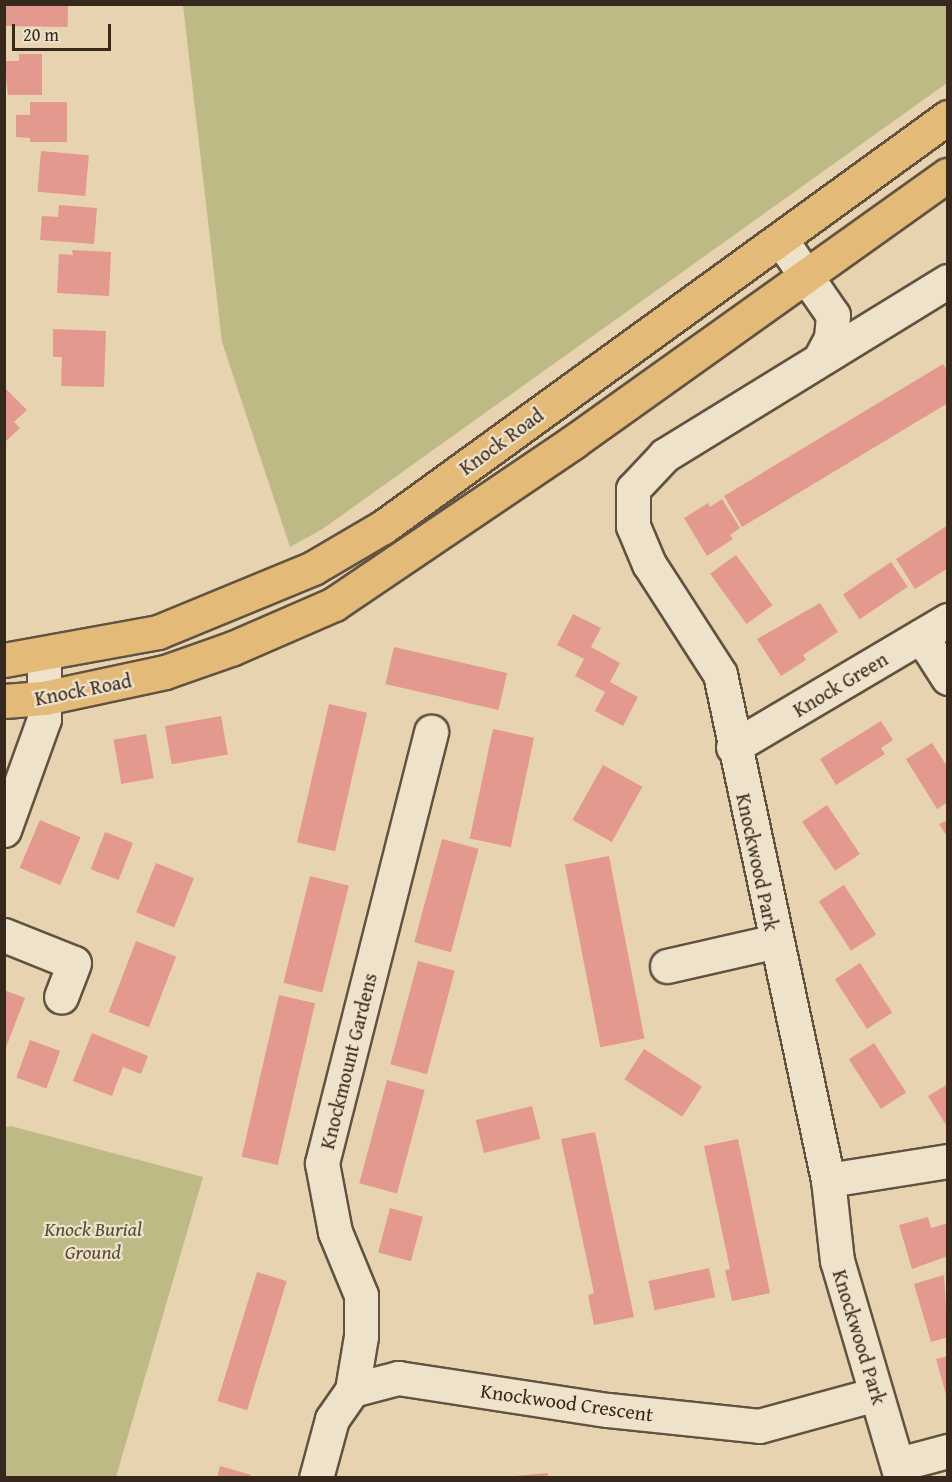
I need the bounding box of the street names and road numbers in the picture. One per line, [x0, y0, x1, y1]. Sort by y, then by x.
street label: Knock Road [454, 402, 548, 480]
street label: Knock Green [788, 646, 892, 722]
street label: Knock Road [32, 668, 134, 710]
street label: Knockwood Park [732, 791, 784, 933]
street label: Knockmount Gardens [315, 970, 381, 1152]
street label: Knockwood Park [828, 1267, 892, 1407]
street label: Knockwood Crescent [479, 1378, 655, 1426]

